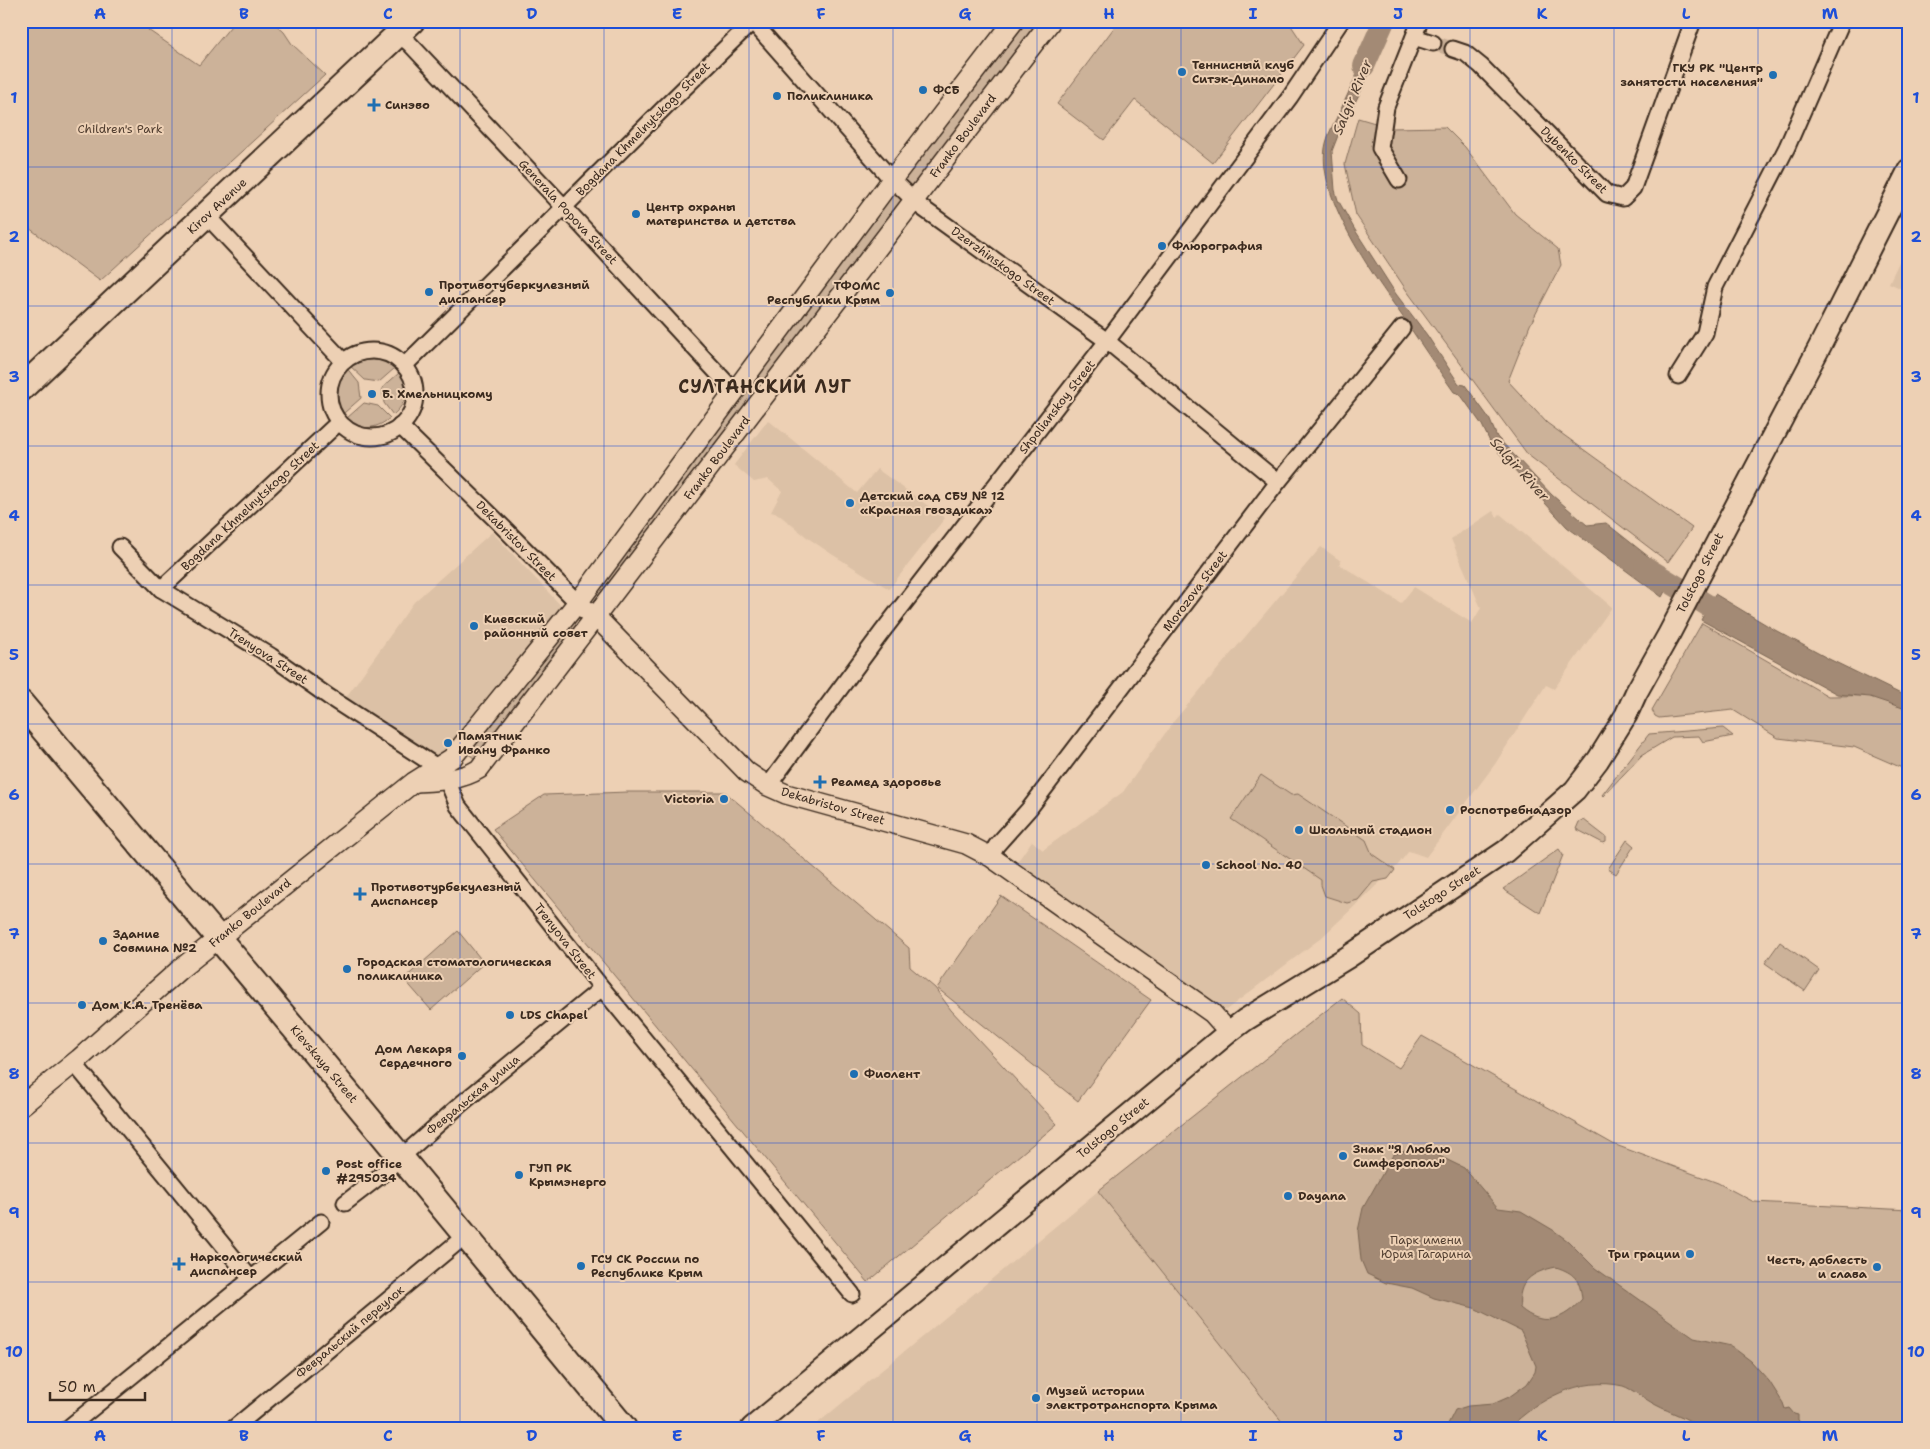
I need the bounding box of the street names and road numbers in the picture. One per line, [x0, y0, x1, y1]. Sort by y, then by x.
street label: Bogdana Khmelnytskogo Street [573, 59, 713, 199]
street label: Franko Boulevard [926, 90, 1000, 181]
street label: Dybenko Street [1537, 123, 1611, 197]
street label: Generala Popova Street [515, 156, 621, 268]
street label: Kirov Avenue [184, 174, 250, 238]
street label: Dzerzhinskogo Street [948, 223, 1058, 309]
street label: Shpolianskoy Street [1015, 357, 1099, 457]
street label: Franko Boulevard [680, 412, 754, 503]
street label: Bogdana Khmelnytskogo Street [177, 438, 323, 574]
street label: Dekabristov Street [472, 497, 560, 585]
street label: Tolstogo Street [1673, 530, 1727, 616]
street label: Morozova Street [1159, 547, 1231, 635]
street label: Trenyova Street [225, 624, 311, 688]
street label: Dekabristov Street [779, 784, 887, 828]
street label: Tolstogo Street [1400, 862, 1484, 924]
street label: Franko Boulevard [206, 875, 295, 951]
street label: Trenyova Street [530, 900, 600, 982]
street label: Kievskaya Street [287, 1022, 361, 1106]
street label: Февральская улица [423, 1051, 523, 1139]
street label: Tolstogo Street [1074, 1094, 1152, 1162]
street label: Февральский переулок [292, 1282, 408, 1382]

